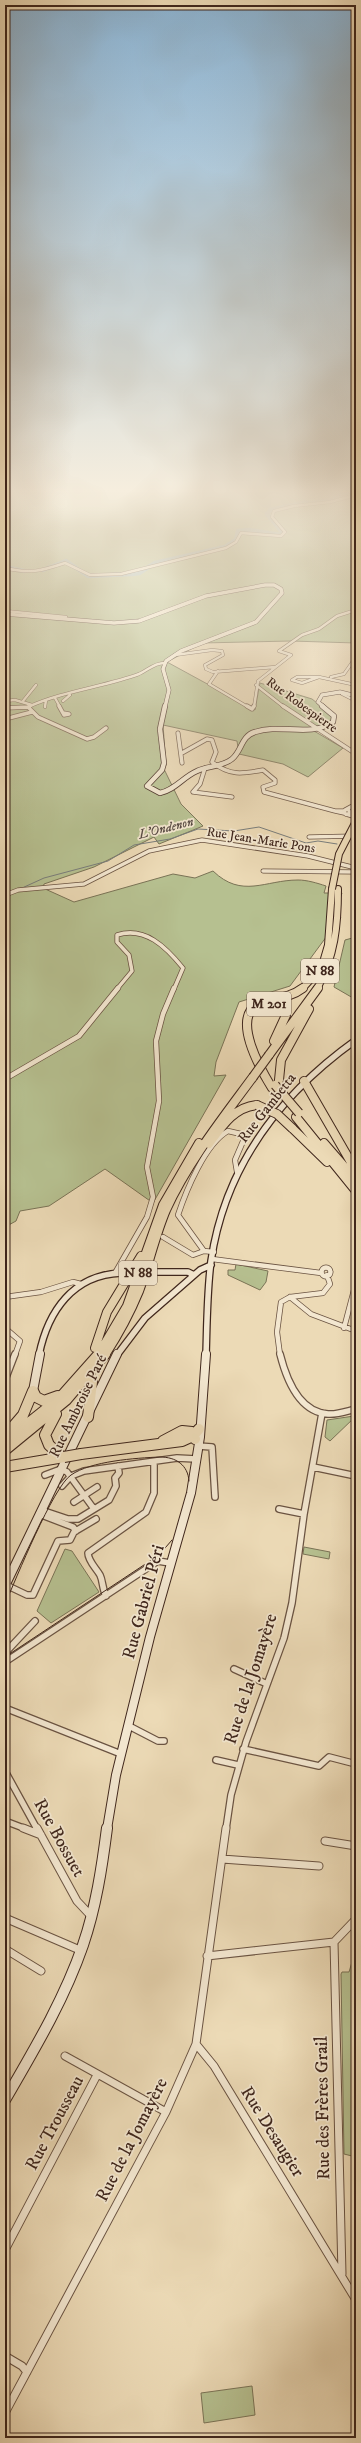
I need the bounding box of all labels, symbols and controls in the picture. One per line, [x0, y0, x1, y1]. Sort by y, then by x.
street label: Rue Robespierre [263, 674, 341, 736]
water label: L'Ondenon [136, 813, 195, 843]
street label: Rue Jean-Marie Pons [206, 824, 316, 856]
road number: N 88 [301, 959, 339, 983]
road number: M 201 [247, 992, 291, 1016]
street label: Rue Gambetta [234, 1069, 301, 1147]
road number: N 88 [119, 1261, 157, 1285]
street label: Rue Ambroise Paré [45, 1351, 112, 1461]
street label: Rue Gabriel Péri [118, 1542, 170, 1662]
street label: Rue de la Jomayère [220, 1611, 282, 1747]
street label: Rue Bossuet [29, 1795, 90, 1881]
street label: Rue des Frères Grail [311, 2035, 335, 2180]
street label: Rue Trousseau [21, 2072, 89, 2174]
street label: Rue de la Jomayère [91, 2074, 173, 2206]
street label: Rue Desaugier [235, 2083, 309, 2182]

